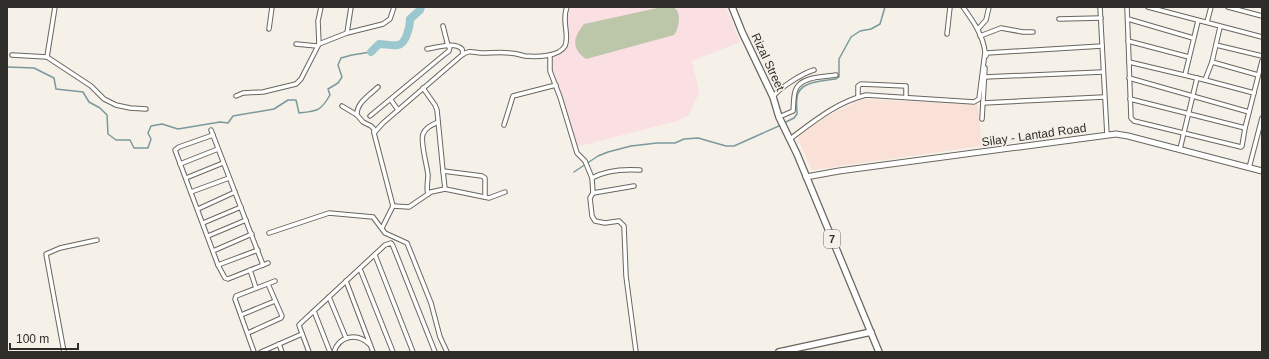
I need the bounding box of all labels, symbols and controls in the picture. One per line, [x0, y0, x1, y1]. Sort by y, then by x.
street label: Rizal Street [749, 31, 788, 94]
street label: Silay - Lantad Road [981, 121, 1087, 149]
road number: 7 [824, 230, 840, 248]
scale bar [10, 325, 78, 351]
text: 100 m [16, 332, 49, 346]

